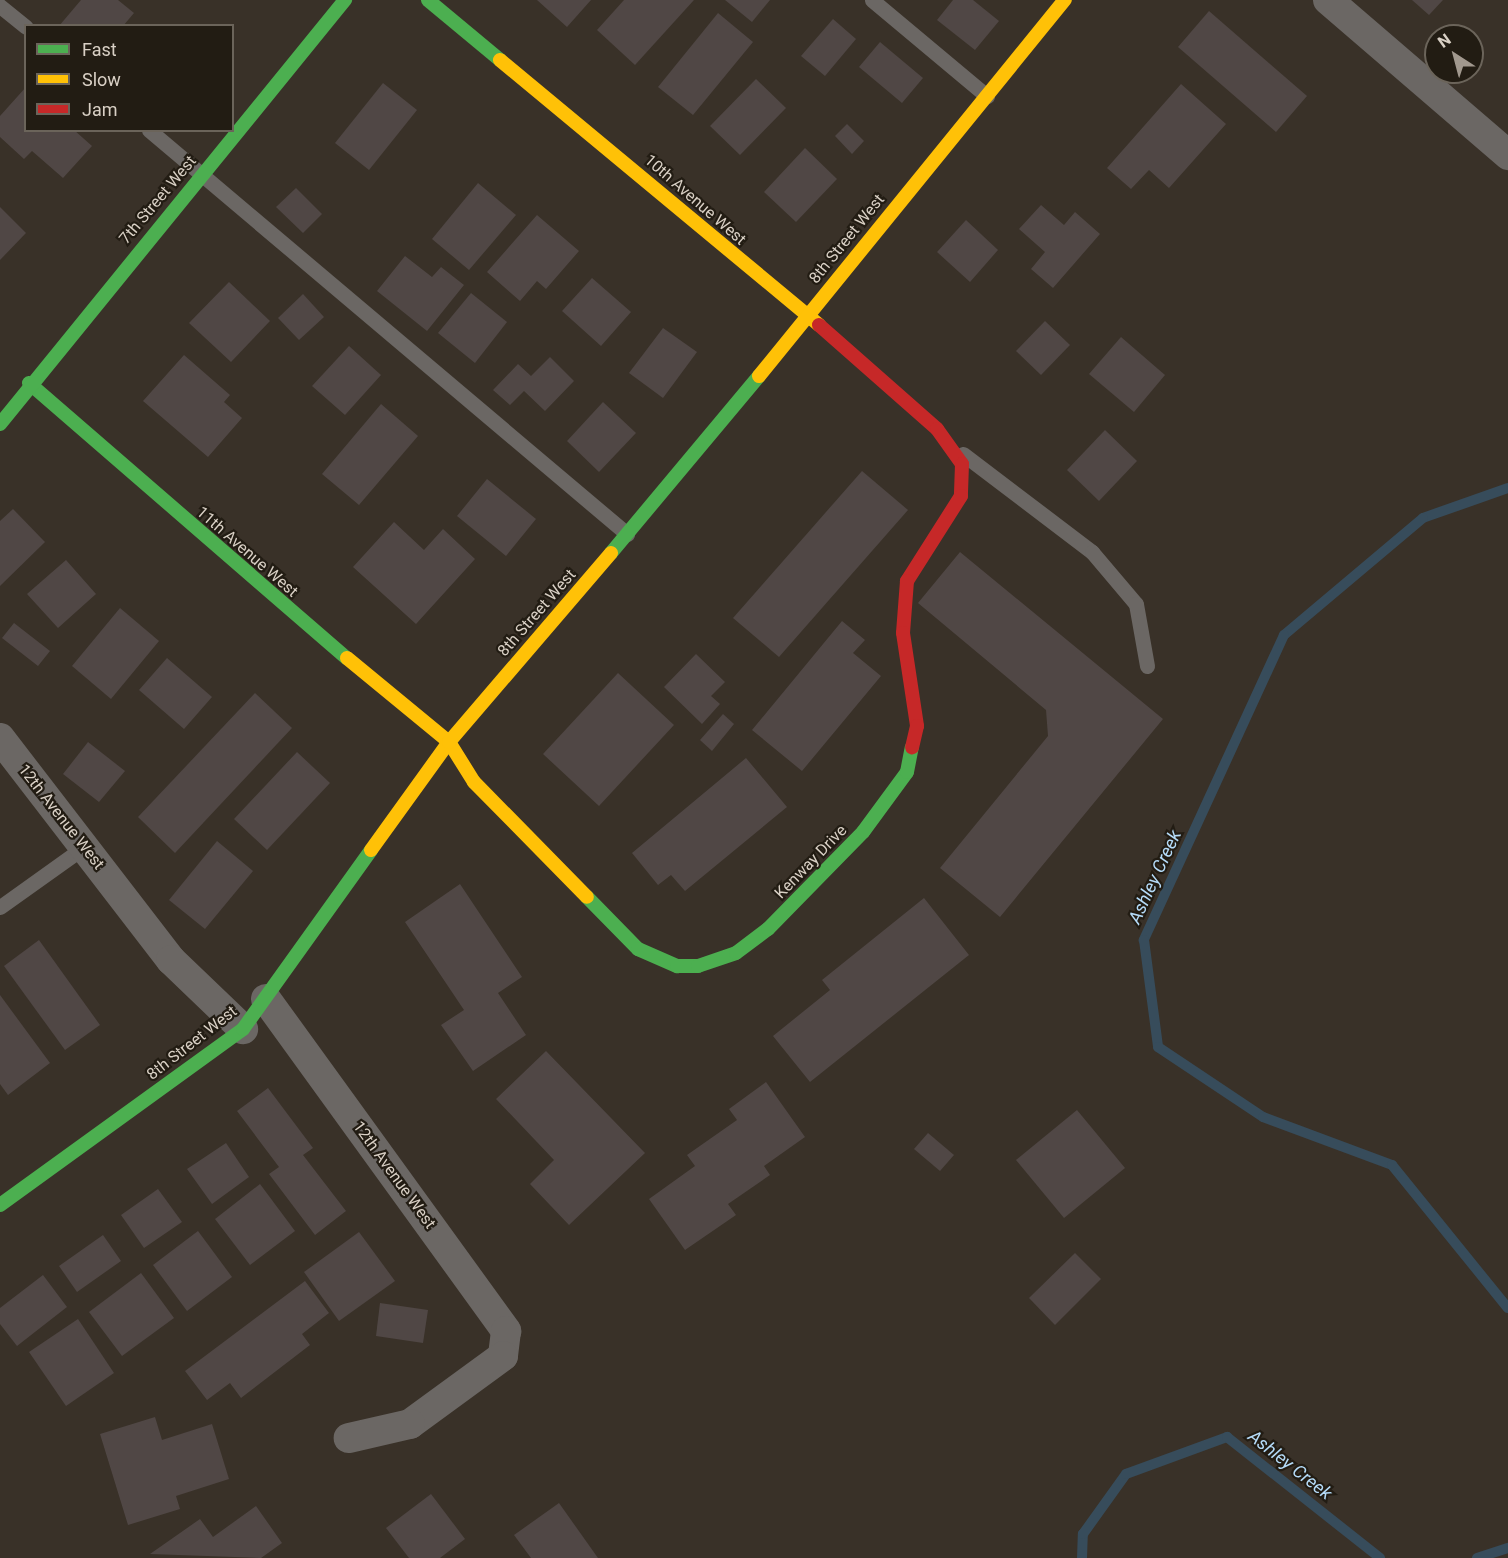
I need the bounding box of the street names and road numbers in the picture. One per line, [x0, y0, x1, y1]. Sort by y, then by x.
street label: 10th Avenue West [640, 151, 750, 249]
street label: 7th Street West [116, 152, 200, 248]
street label: 8th Street West [805, 191, 889, 287]
street label: 11th Avenue West [192, 503, 302, 601]
street label: 8th Street West [494, 566, 580, 660]
street label: 12th Avenue West [14, 761, 108, 873]
street label: Kenway Drive [771, 821, 851, 903]
street label: 8th Street West [143, 1002, 241, 1084]
street label: 12th Avenue West [349, 1117, 439, 1233]

